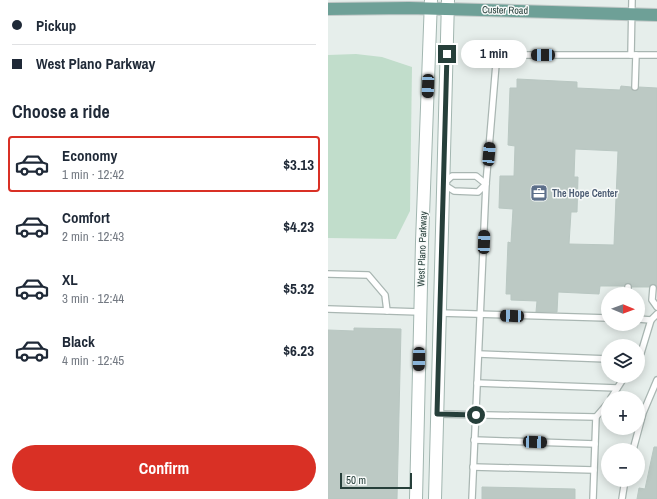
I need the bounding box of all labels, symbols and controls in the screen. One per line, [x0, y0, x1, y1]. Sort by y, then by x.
street label: Custer Road [482, 3, 528, 17]
text: Pickup [36, 15, 76, 36]
callout: 1 min [461, 40, 527, 68]
route end [438, 45, 456, 63]
text: 1 min [480, 45, 508, 62]
car [531, 49, 555, 61]
text: West Plano Parkway [36, 53, 155, 74]
car [422, 74, 434, 98]
text: Choose a ride [12, 99, 110, 124]
car [482, 142, 496, 166]
text: Economy [62, 145, 117, 166]
icon: car [14, 146, 50, 182]
text: $3.13 [283, 154, 314, 175]
text: 1 min · 12:42 [62, 166, 124, 183]
office icon: The Hope Center [529, 183, 549, 203]
place label: The Hope Center [552, 187, 618, 200]
text: Comfort [62, 207, 110, 228]
icon: car [14, 208, 50, 244]
street label: West Plano Parkway [414, 210, 430, 287]
text: $4.23 [283, 216, 314, 237]
text: 2 min · 12:43 [62, 228, 124, 245]
car [478, 230, 490, 254]
text: XL [62, 269, 78, 290]
icon: car [14, 270, 50, 306]
text: $5.32 [283, 278, 314, 299]
north arrow [601, 287, 645, 331]
map controls [601, 287, 645, 487]
text: 3 min · 12:44 [62, 290, 124, 307]
car [500, 310, 524, 322]
text: Black [62, 331, 95, 352]
icon: car [14, 332, 50, 368]
button: layers [601, 339, 645, 383]
text: $6.23 [283, 340, 314, 361]
car [413, 347, 425, 371]
text: 4 min · 12:45 [62, 352, 124, 369]
button: + [601, 391, 645, 435]
route start [467, 406, 485, 424]
car [523, 436, 547, 448]
button: − [601, 443, 645, 487]
button: Confirm [12, 445, 316, 491]
scale bar [340, 471, 412, 490]
text: 50 m [346, 473, 366, 487]

